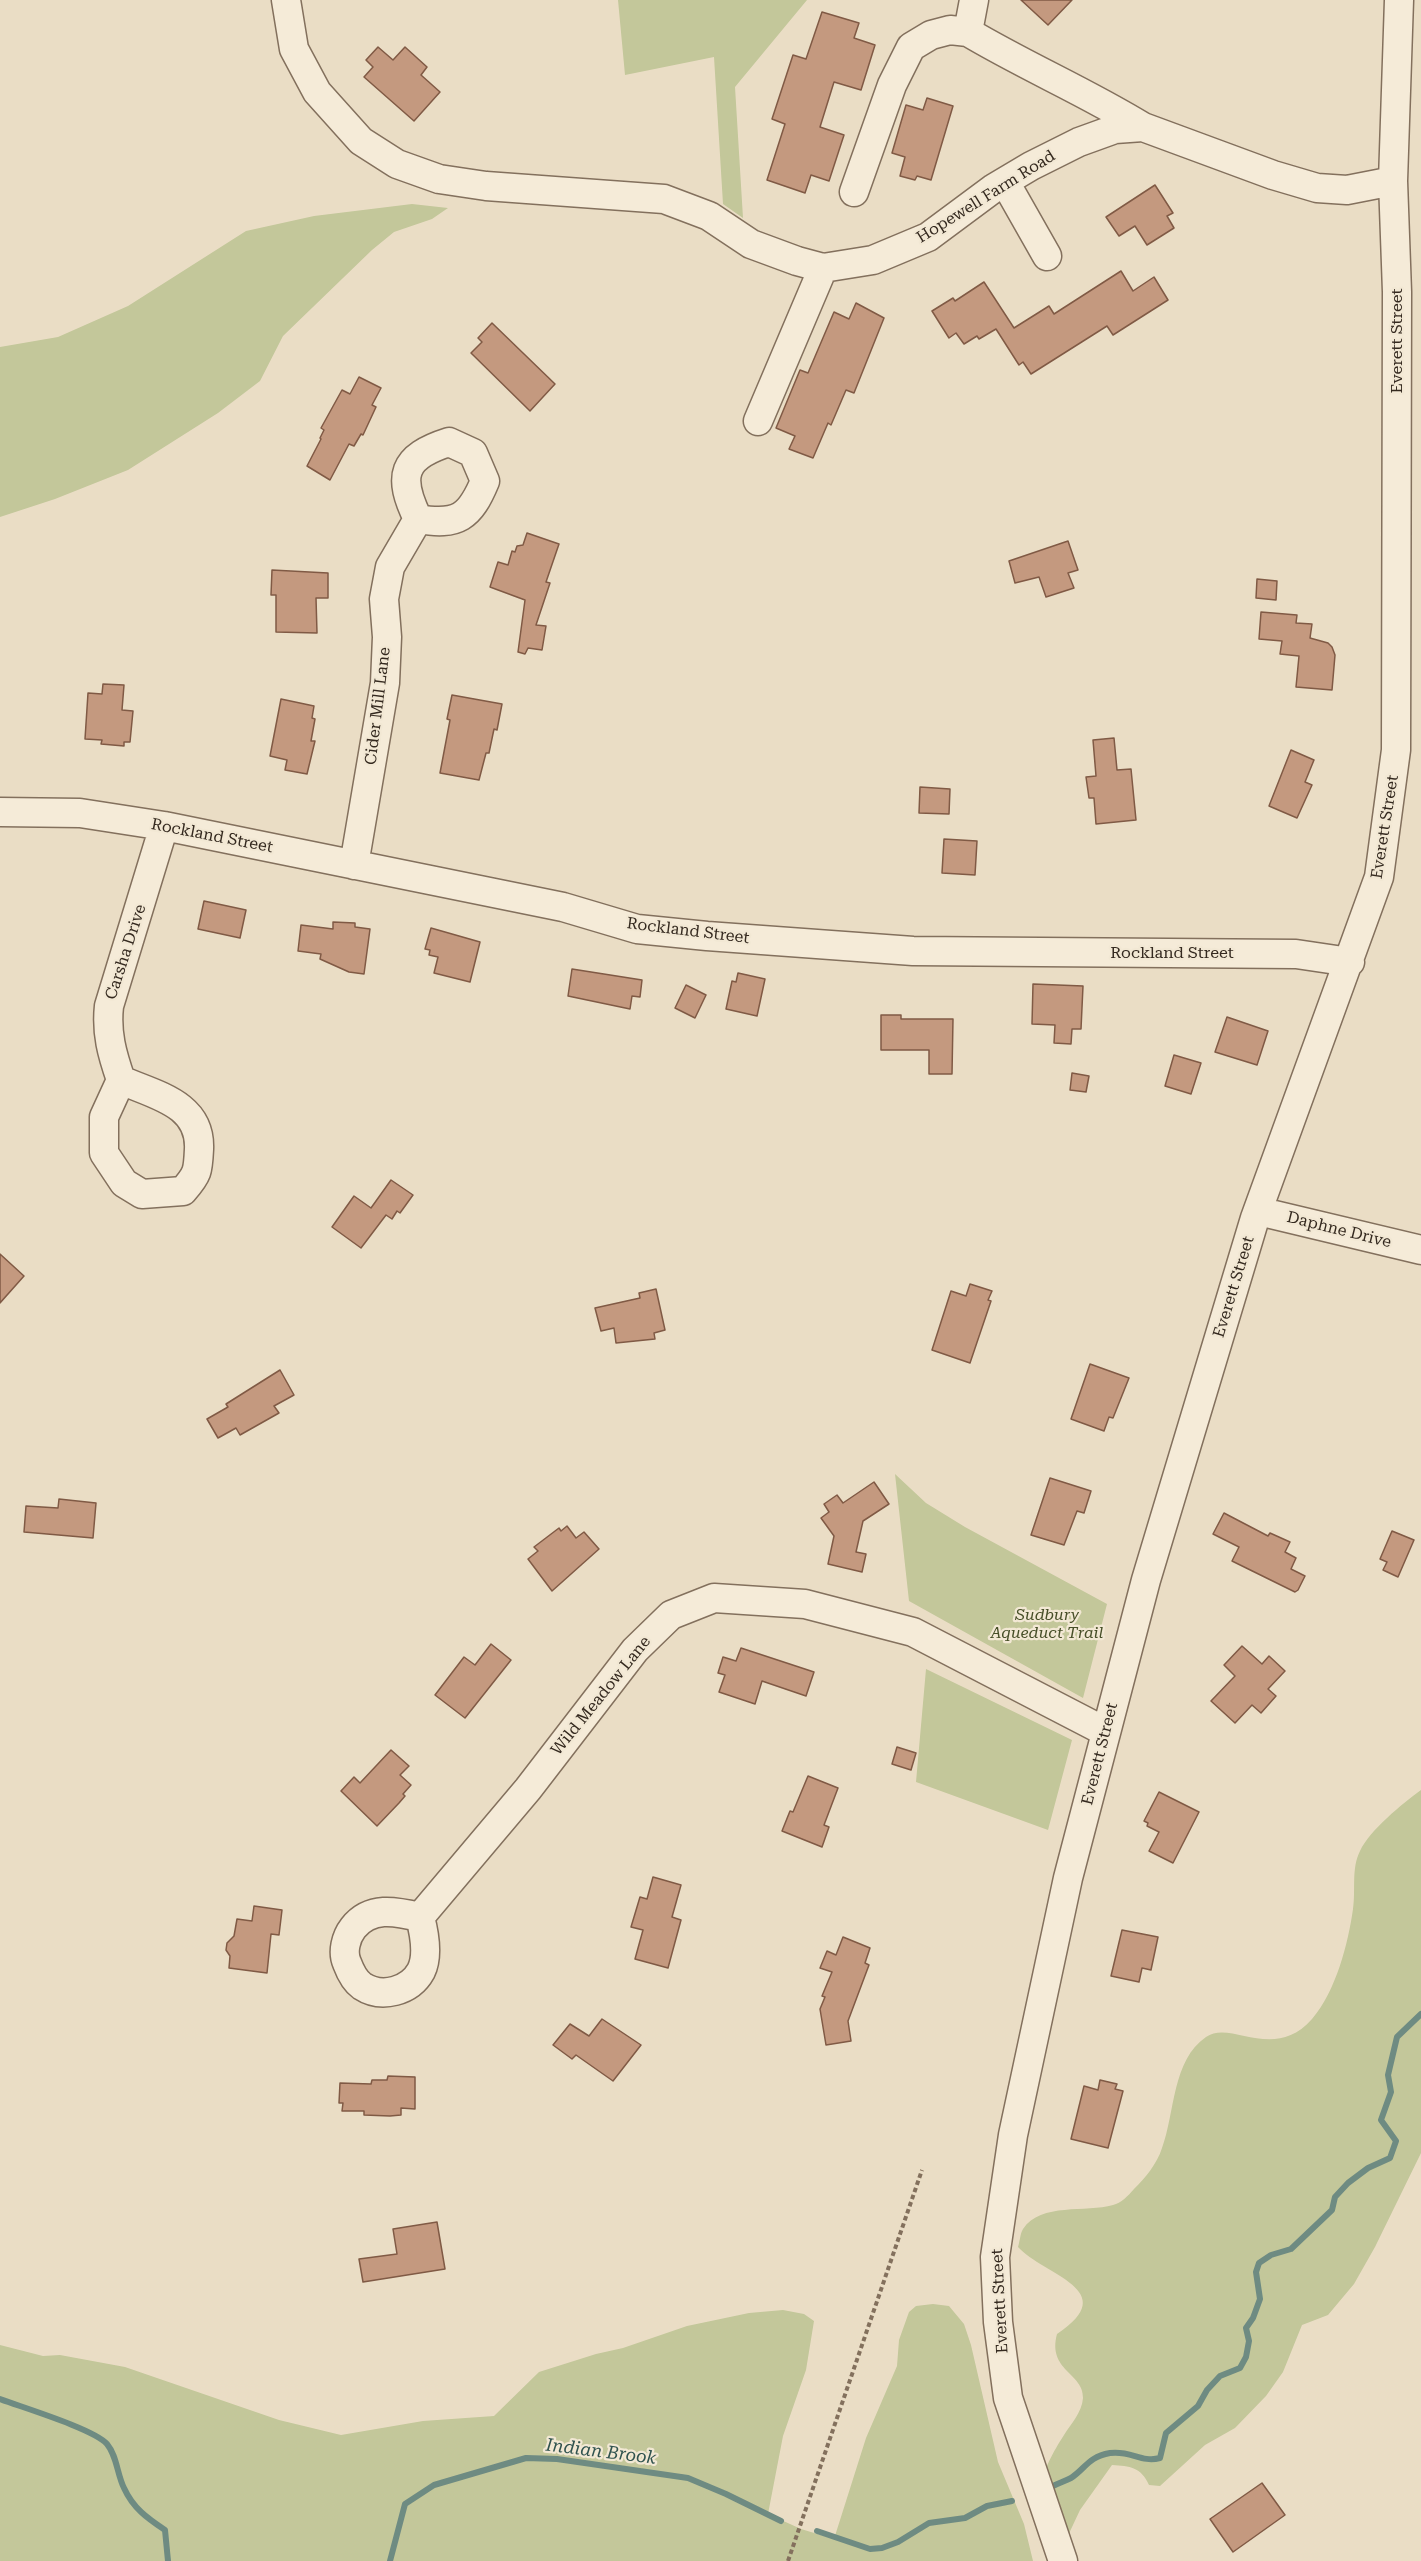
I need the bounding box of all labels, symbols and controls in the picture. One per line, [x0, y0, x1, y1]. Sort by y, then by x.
street label: Hopewell Farm Road [913, 147, 1059, 247]
street label: Everett Street [1387, 288, 1407, 394]
street label: Cider Mill Lane [361, 646, 395, 766]
street label: Everett Street [1367, 774, 1403, 880]
street label: Rockland Street [150, 815, 274, 857]
street label: Carsha Drive [102, 902, 150, 1002]
street label: Rockland Street [626, 914, 750, 948]
street label: Rockland Street [1110, 943, 1234, 963]
street label: Daphne Drive [1285, 1208, 1393, 1252]
street label: Everett Street [1209, 1234, 1259, 1340]
park label: Sudbury Aqueduct Trail [991, 1605, 1103, 1643]
street label: Wild Meadow Lane [547, 1633, 655, 1759]
street label: Everett Street [1078, 1701, 1122, 1807]
street label: Everett Street [988, 2248, 1012, 2354]
water label: Indian Brook [544, 2435, 658, 2469]

